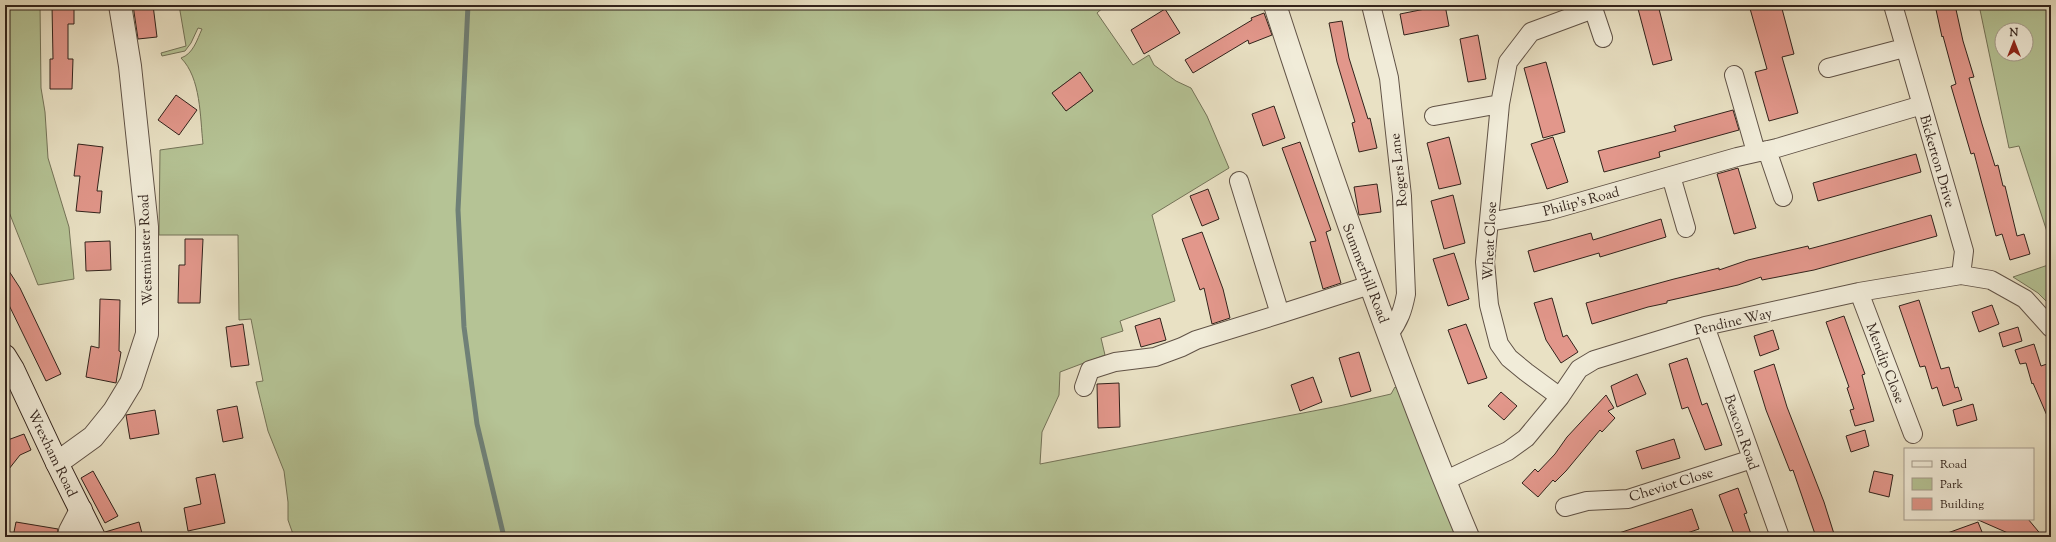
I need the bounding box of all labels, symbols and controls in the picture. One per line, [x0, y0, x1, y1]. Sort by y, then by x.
north arrow [1994, 22, 2034, 62]
text: N [2009, 25, 2019, 41]
street label: Bickerton Drive [1913, 113, 1959, 210]
street label: Rogers Lane [1386, 132, 1414, 208]
street label: Philip's Road [1541, 183, 1622, 223]
street label: Westminster Road [135, 194, 159, 306]
street label: Wheat Close [1479, 201, 1503, 281]
street label: Summerhill Road [1336, 221, 1392, 327]
street label: Pendine Way [1692, 304, 1774, 342]
street label: Mendip Close [1860, 321, 1909, 407]
street label: Beacon Road [1718, 392, 1762, 473]
street label: Wrexham Road [21, 407, 81, 501]
legend [1904, 448, 2034, 520]
text: Road [1940, 456, 1967, 474]
street label: Cheviot Close [1627, 464, 1716, 508]
text: Park [1940, 476, 1963, 494]
text: Building [1940, 496, 1984, 514]

